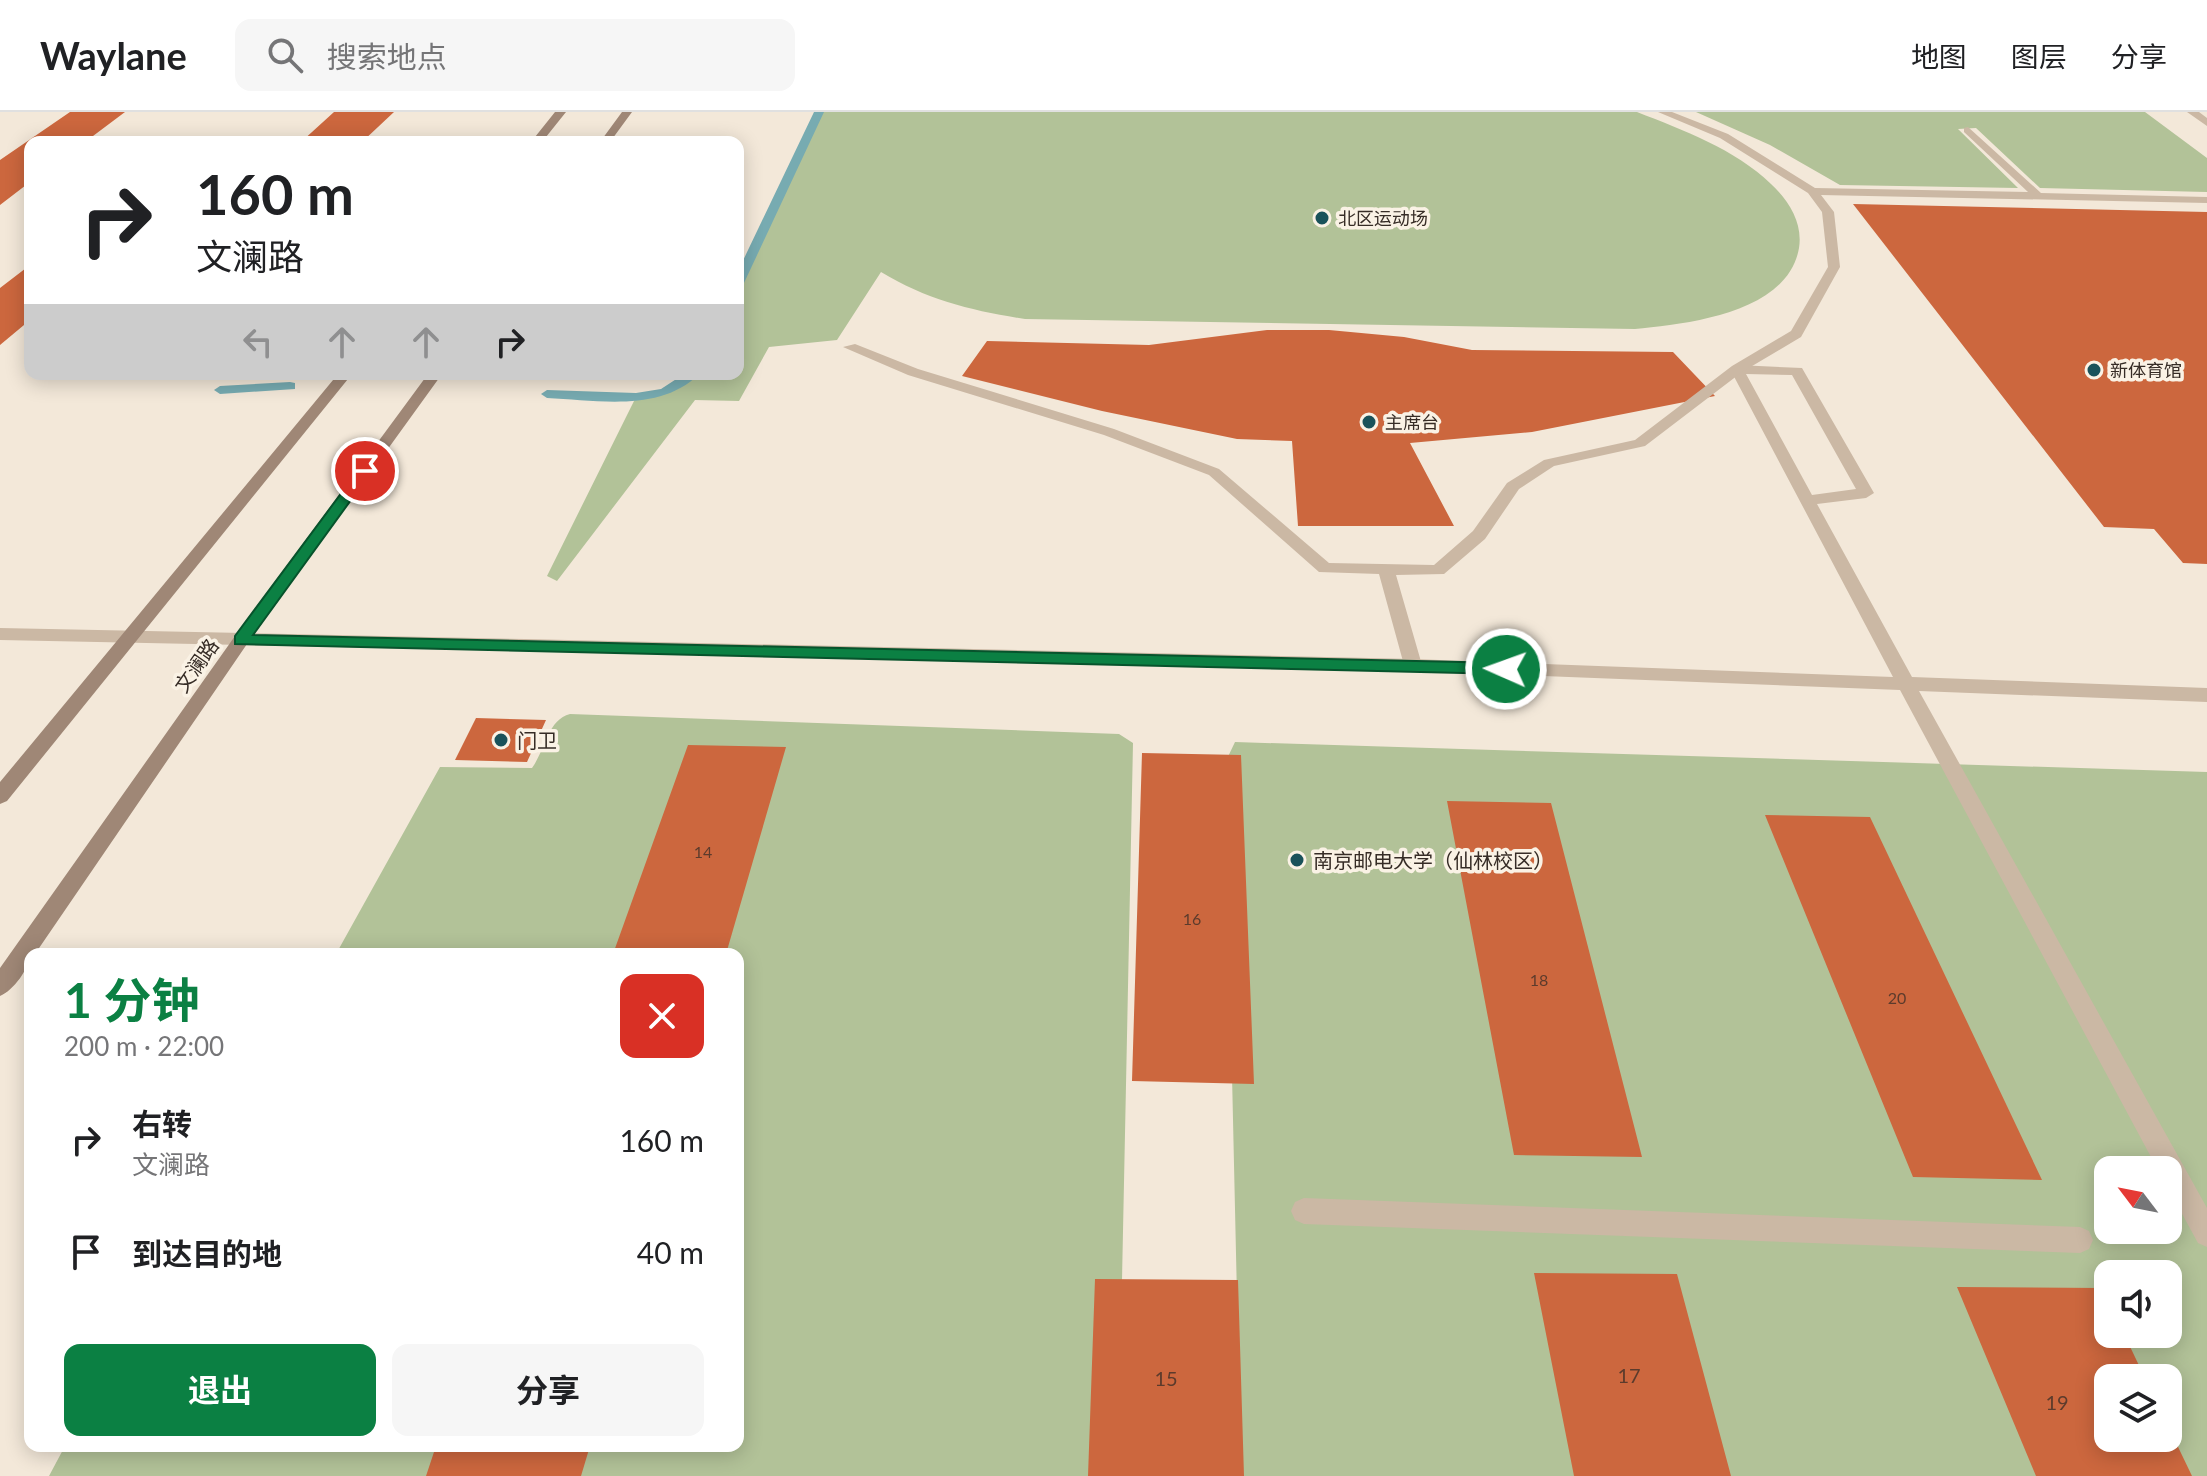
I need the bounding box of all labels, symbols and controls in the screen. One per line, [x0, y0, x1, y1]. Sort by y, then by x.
search box [235, 19, 795, 91]
text: Waylane [40, 32, 187, 78]
icon: search [263, 33, 307, 77]
text: 搜索地点 [327, 38, 447, 74]
text: 地图 [1911, 39, 1967, 73]
text: 图层 [2011, 39, 2067, 73]
text: 分享 [2111, 39, 2167, 73]
text: 160 m [196, 160, 354, 227]
icon: right [64, 168, 168, 272]
place label: 北区运动场 [1338, 207, 1428, 229]
marker: 北区运动场 [1313, 209, 1331, 227]
text: 文澜路 [196, 234, 304, 278]
icon: left [236, 320, 280, 364]
icon: ahead [320, 320, 364, 364]
icon: ahead [404, 320, 448, 364]
icon: right [488, 320, 532, 364]
place label: 新体育馆 [2110, 359, 2182, 381]
marker: 新体育馆 [2085, 361, 2103, 379]
place label: 主席台 [1385, 411, 1439, 433]
marker: 主席台 [1360, 413, 1378, 431]
pin [331, 437, 399, 505]
icon: arrive [343, 449, 387, 493]
position arrow [1464, 627, 1548, 711]
street label: 文澜路 [169, 634, 223, 696]
place label: 门卫 [517, 728, 557, 752]
marker: 门卫 [492, 731, 510, 749]
house number: 14 [694, 842, 712, 861]
place label: 南京邮电大学（仙林校区） [1313, 848, 1553, 872]
marker: 南京邮电大学（仙林校区） [1288, 851, 1306, 869]
house number: 16 [1183, 909, 1201, 928]
house number: 18 [1530, 970, 1548, 989]
text: 1 分钟 [64, 971, 200, 1028]
button: close [620, 974, 704, 1058]
house number: 20 [1888, 988, 1906, 1007]
text: 200 m · 22:00 [64, 1030, 224, 1062]
text: 右转 [132, 1105, 192, 1141]
icon: right [64, 1118, 108, 1162]
text: 160 m [619, 1122, 704, 1158]
text: 文澜路 [132, 1148, 210, 1180]
north arrow [2094, 1156, 2182, 1244]
map controls [2094, 1156, 2182, 1452]
icon: arrive [64, 1230, 108, 1274]
text: 40 m [637, 1234, 704, 1270]
text: 到达目的地 [132, 1235, 282, 1271]
button: sound [2094, 1260, 2182, 1348]
button: 退出 [64, 1344, 376, 1436]
button: 分享 [392, 1344, 704, 1436]
house number: 17 [1617, 1363, 1641, 1387]
button: layers [2094, 1364, 2182, 1452]
house number: 15 [1154, 1366, 1178, 1390]
house number: 19 [2045, 1390, 2069, 1414]

